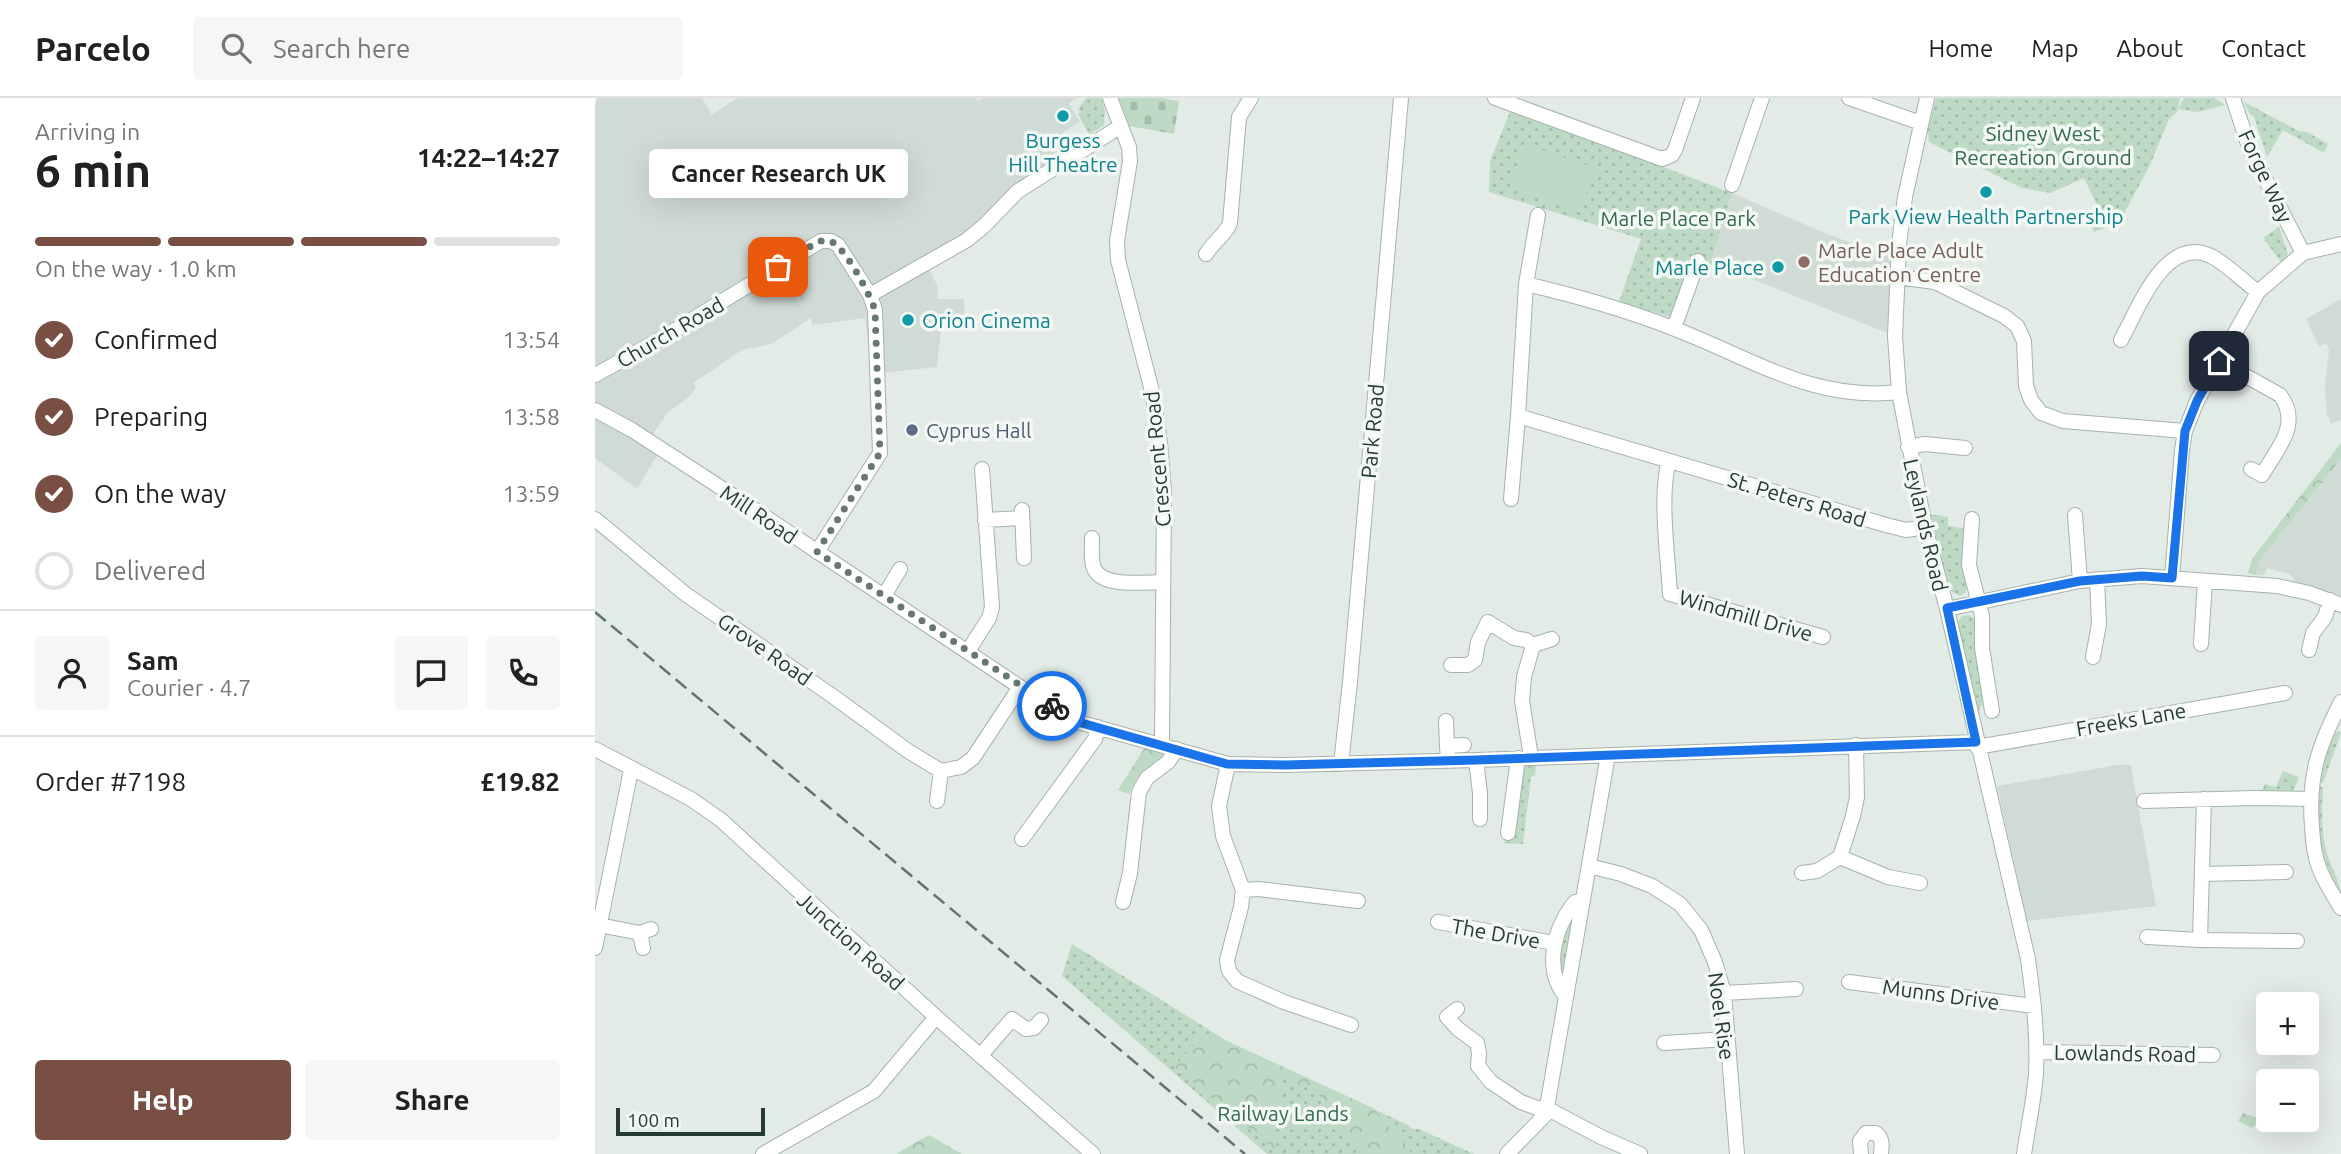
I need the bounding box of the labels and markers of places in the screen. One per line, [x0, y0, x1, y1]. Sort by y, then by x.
marker: Burgess Hill Theatre [1055, 108, 1071, 124]
place label: Burgess Hill Theatre [1008, 128, 1118, 176]
callout: Cancer Research UK [649, 148, 907, 197]
marker: Park View Health Partnership [1978, 184, 1994, 200]
place label: Park View Health Partnership [1848, 204, 2124, 228]
pin [748, 237, 808, 297]
place label: Marle Place Adult Education Centre [1818, 238, 1984, 286]
marker: Marle Place Adult Education Centre [1796, 254, 1812, 270]
place label: Marle Place [1655, 255, 1764, 279]
marker: Marle Place [1770, 259, 1786, 275]
place label: Orion Cinema [922, 308, 1051, 332]
marker: Orion Cinema [900, 312, 916, 328]
pin [2189, 331, 2249, 391]
place label: Cyprus Hall [926, 418, 1032, 442]
marker: Cyprus Hall [904, 422, 920, 438]

